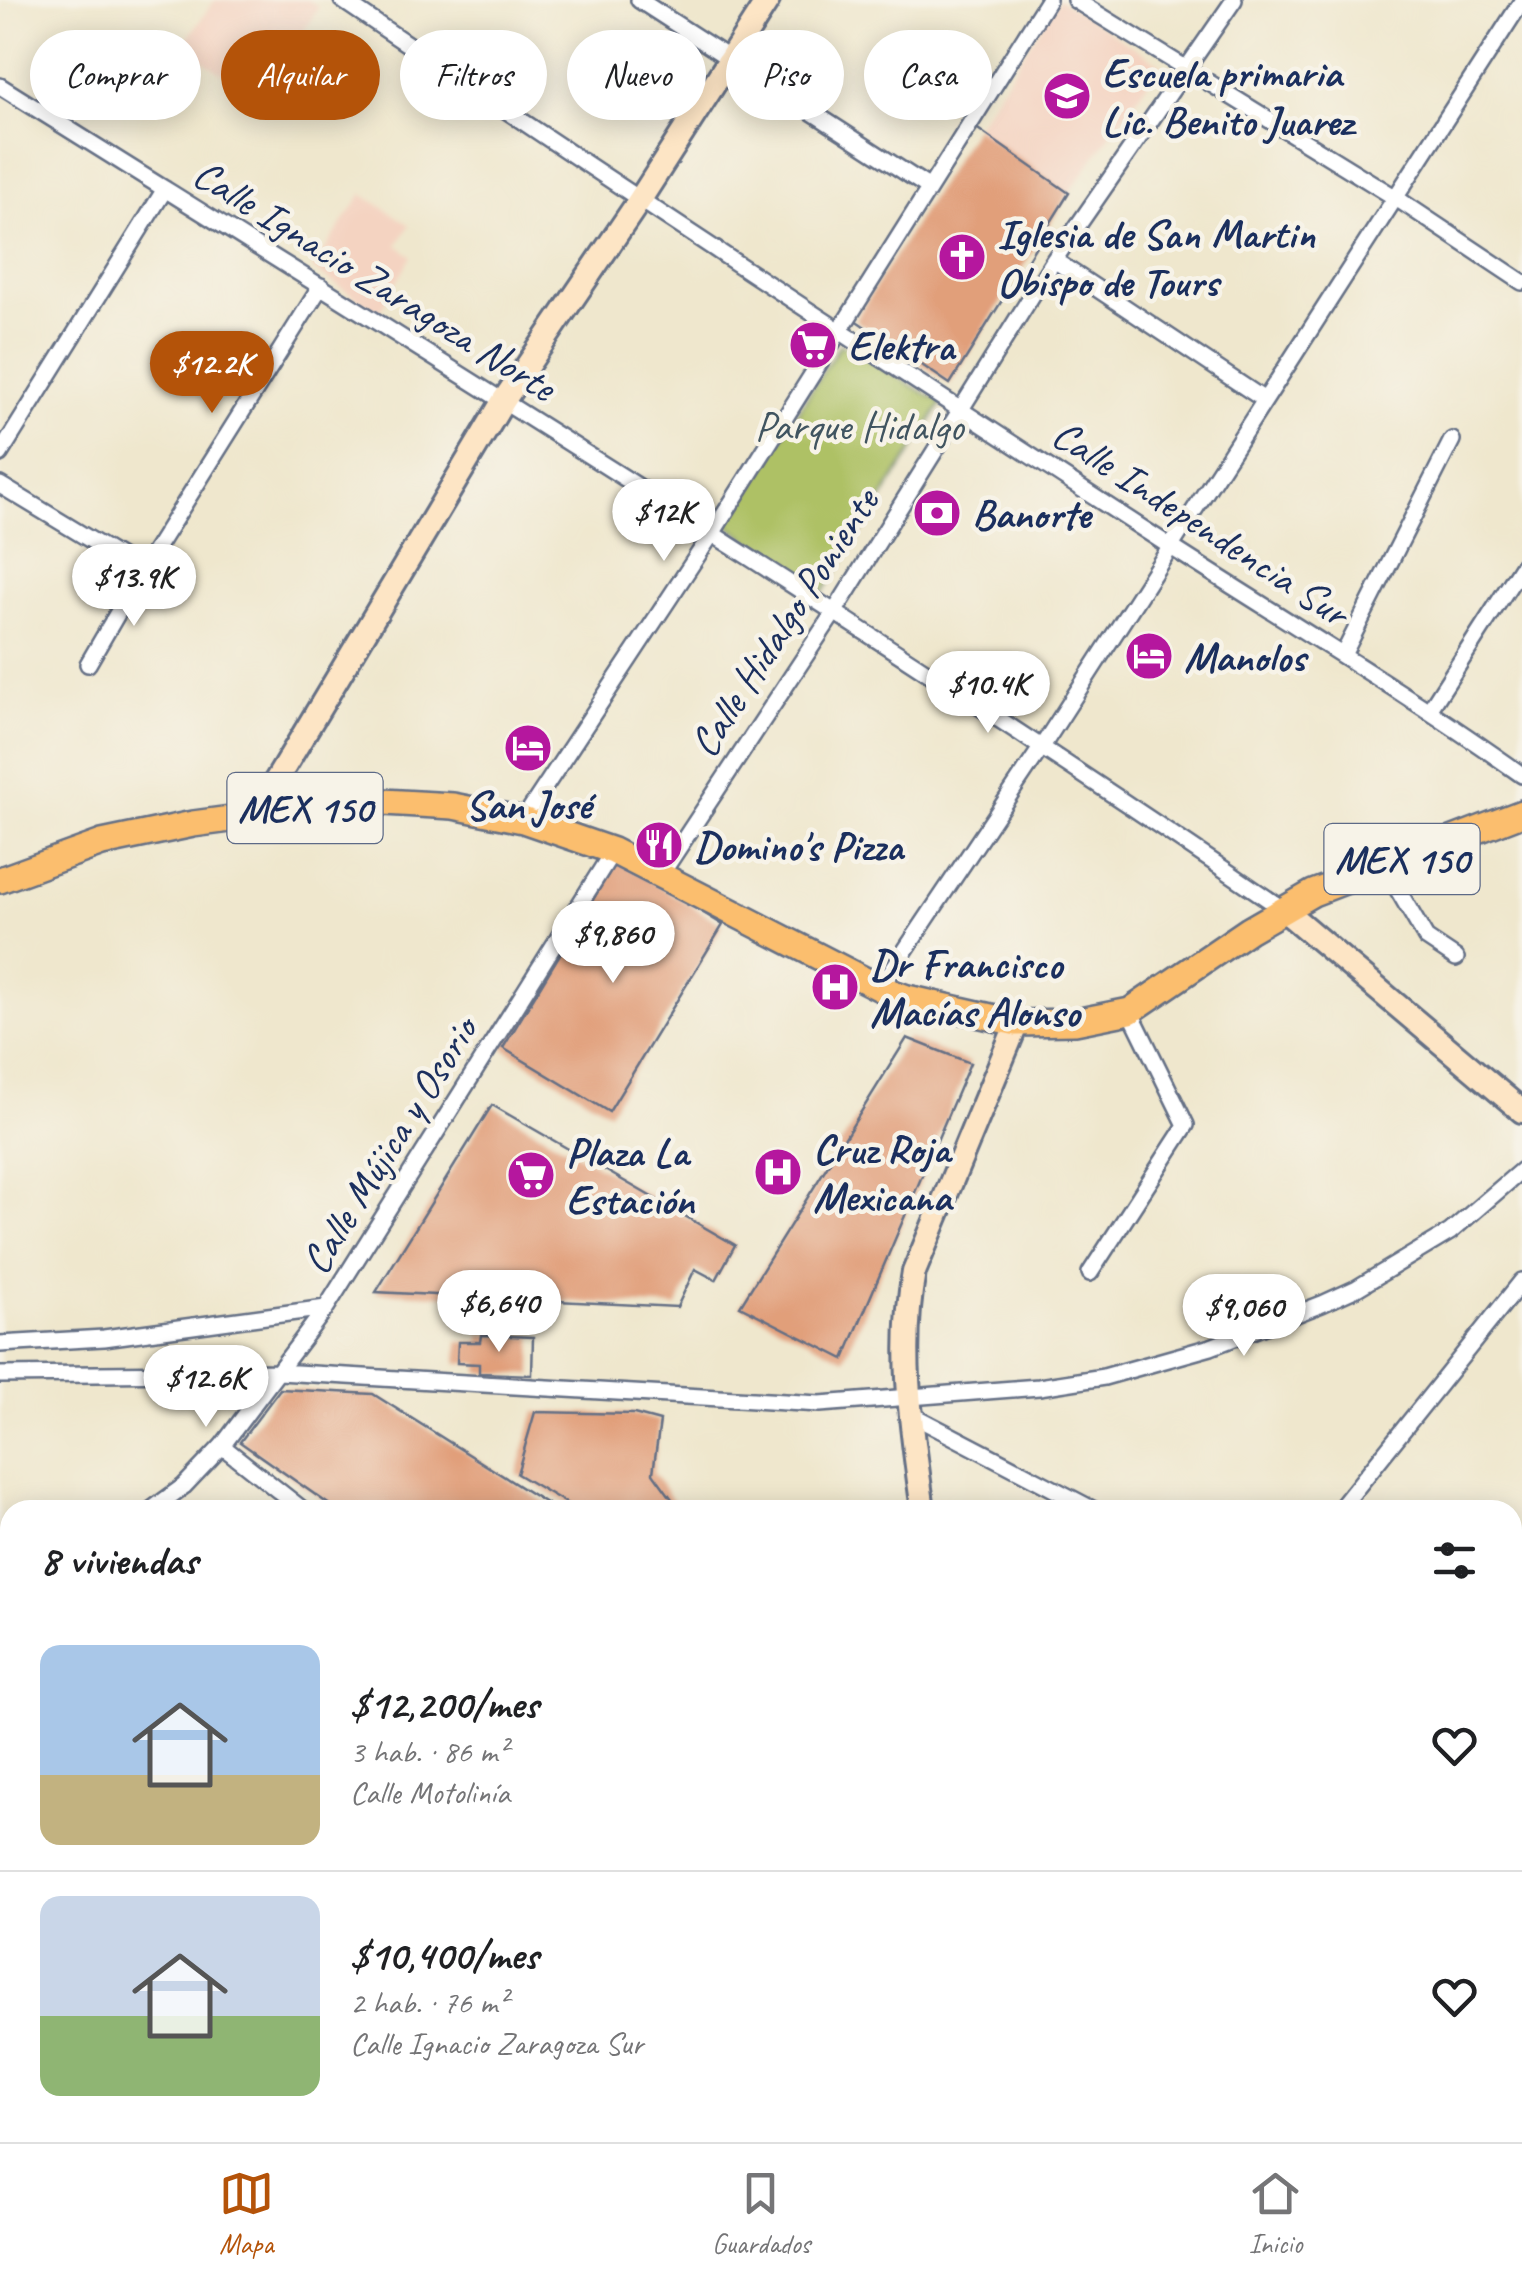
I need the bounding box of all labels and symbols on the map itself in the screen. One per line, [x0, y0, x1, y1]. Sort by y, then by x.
place label: Escuela primaria Lic. Benito Juarez [1102, 47, 1357, 148]
school or university icon: Escuela primaria Lic. Benito Juarez [1041, 70, 1093, 122]
street label: Calle Ignacio Zaragoza Norte [183, 147, 567, 415]
place label: Iglesia de San Martin Obispo de Tours [997, 208, 1315, 309]
church icon: Iglesia de San Martin Obispo de Tours [936, 231, 988, 283]
supermarket icon: Elektra [787, 319, 839, 371]
place label: Elektra [848, 320, 957, 373]
pin: $12.2K [131, 331, 293, 416]
park label: Parque Hidalgo [755, 400, 965, 453]
street label: Calle Independencia Sur [1042, 408, 1362, 641]
street label: Calle Hidalgo Poniente [678, 477, 892, 767]
pin: $12K [605, 479, 723, 564]
bank icon: Banorte [911, 487, 963, 539]
place label: Banorte [972, 488, 1093, 541]
pin: $13.9K [53, 544, 215, 629]
hotel icon: Manolos [1123, 630, 1175, 682]
place label: Manolos [1184, 631, 1310, 684]
pin: $10.4K [907, 651, 1069, 736]
hotel icon: San José [502, 722, 554, 774]
road number: MEX 150 [228, 773, 382, 843]
place label: San José [465, 779, 597, 832]
restaurant icon: Domino's Pizza [633, 819, 685, 871]
place label: Domino's Pizza [694, 820, 905, 873]
road number: MEX 150 [1324, 824, 1480, 894]
pin: $9,860 [532, 901, 694, 986]
place label: Dr Francisco Macías Alonso [870, 938, 1082, 1039]
hospital icon: Dr Francisco Macías Alonso [809, 961, 861, 1013]
street label: Calle Mújica y Osorio [289, 1004, 492, 1284]
place label: Cruz Roja Mexicana [813, 1123, 954, 1224]
place label: Plaza La Estación [566, 1126, 696, 1227]
hospital icon: Cruz Roja Mexicana [752, 1146, 804, 1198]
supermarket icon: Plaza La Estación [505, 1149, 557, 1201]
pin: $6,640 [418, 1270, 580, 1355]
pin: $9,060 [1163, 1274, 1325, 1359]
pin: $12.6K [125, 1345, 287, 1430]

